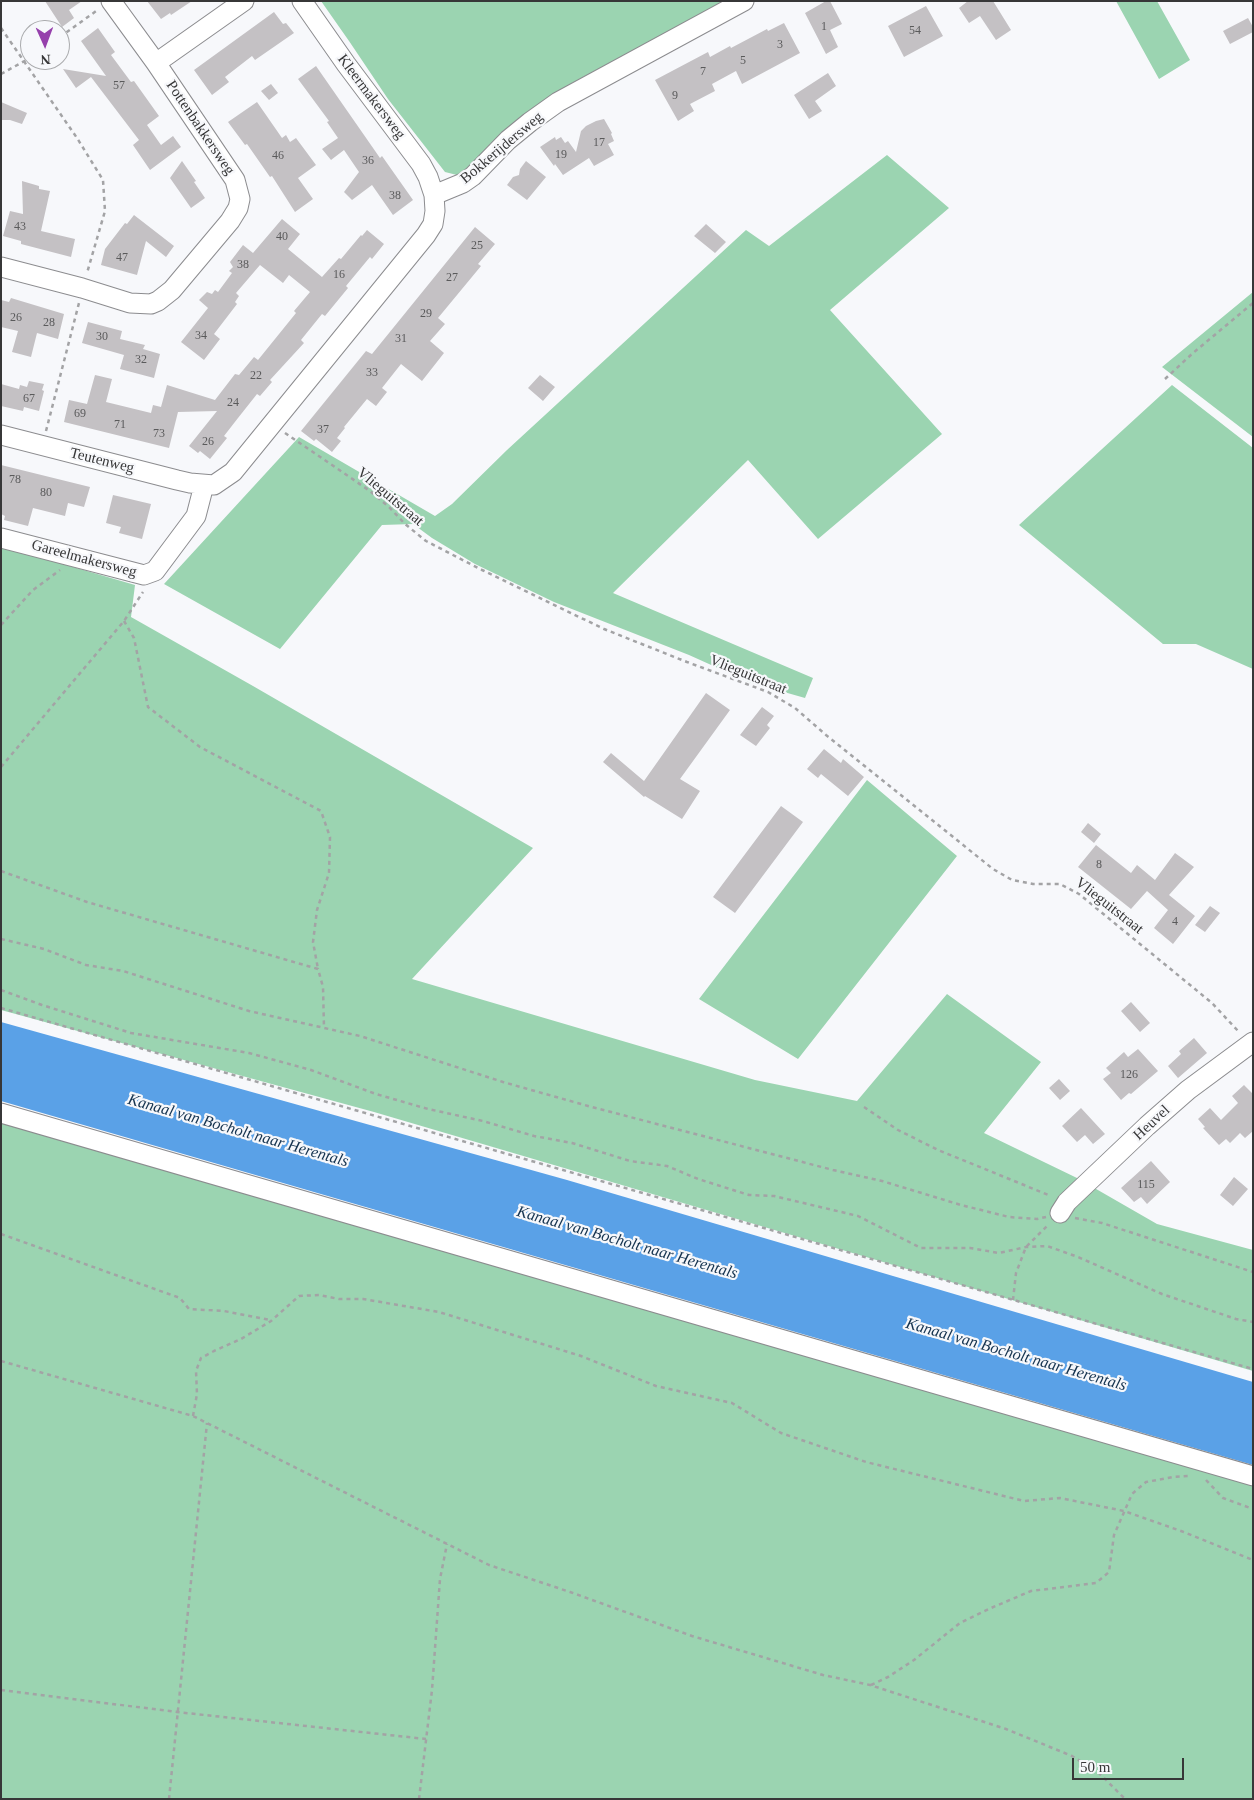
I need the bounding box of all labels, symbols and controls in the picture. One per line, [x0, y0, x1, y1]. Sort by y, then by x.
north arrow [20, 20, 70, 70]
house number: 1 [821, 20, 827, 34]
house number: 54 [909, 24, 921, 38]
house number: 3 [777, 38, 783, 52]
street label: Kleermakersweg [333, 51, 409, 143]
text: N [40, 52, 51, 67]
house number: 5 [740, 54, 746, 68]
house number: 7 [700, 65, 706, 79]
street label: Pottenbakkersweg [162, 77, 238, 179]
house number: 57 [113, 79, 125, 93]
house number: 9 [672, 89, 678, 103]
street label: Bokkerijdersweg [457, 108, 547, 188]
house number: 17 [593, 136, 605, 150]
house number: 19 [555, 148, 567, 162]
house number: 46 [272, 149, 284, 163]
house number: 36 [362, 154, 374, 168]
house number: 38 [389, 189, 401, 203]
house number: 43 [14, 220, 26, 234]
house number: 40 [276, 230, 288, 244]
house number: 25 [471, 239, 483, 253]
house number: 47 [116, 251, 128, 265]
house number: 38 [237, 258, 249, 272]
house number: 16 [333, 268, 345, 282]
house number: 27 [446, 271, 458, 285]
house number: 29 [420, 307, 432, 321]
house number: 26 [10, 311, 22, 325]
house number: 28 [43, 316, 55, 330]
house number: 34 [195, 329, 207, 343]
house number: 30 [96, 330, 108, 344]
house number: 31 [395, 332, 407, 346]
house number: 32 [135, 353, 147, 367]
house number: 33 [366, 366, 378, 380]
house number: 22 [250, 369, 262, 383]
house number: 67 [23, 392, 35, 406]
house number: 24 [227, 396, 239, 410]
house number: 69 [74, 407, 86, 421]
house number: 71 [114, 418, 126, 432]
house number: 37 [317, 423, 329, 437]
house number: 73 [153, 427, 165, 441]
house number: 26 [202, 435, 214, 449]
street label: Teutenweg [68, 444, 136, 478]
street label: Vlieguitstraat [353, 464, 427, 530]
house number: 78 [9, 473, 21, 487]
house number: 80 [40, 486, 52, 500]
street label: Gareelmakersweg [29, 536, 139, 582]
street label: Vlieguitstraat [707, 651, 789, 699]
house number: 8 [1096, 858, 1102, 872]
street label: Vlieguitstraat [1071, 874, 1147, 938]
house number: 4 [1172, 915, 1178, 929]
house number: 126 [1120, 1068, 1138, 1082]
water label: Kanaal van Bocholt naar Herentals [125, 1090, 351, 1172]
street label: Heuvel [1130, 1102, 1174, 1144]
house number: 115 [1137, 1178, 1155, 1192]
water label: Kanaal van Bocholt naar Herentals [514, 1202, 740, 1284]
water label: Kanaal van Bocholt naar Herentals [903, 1314, 1129, 1396]
scale bar [1074, 1748, 1186, 1780]
text: 50 m [1080, 1759, 1110, 1775]

